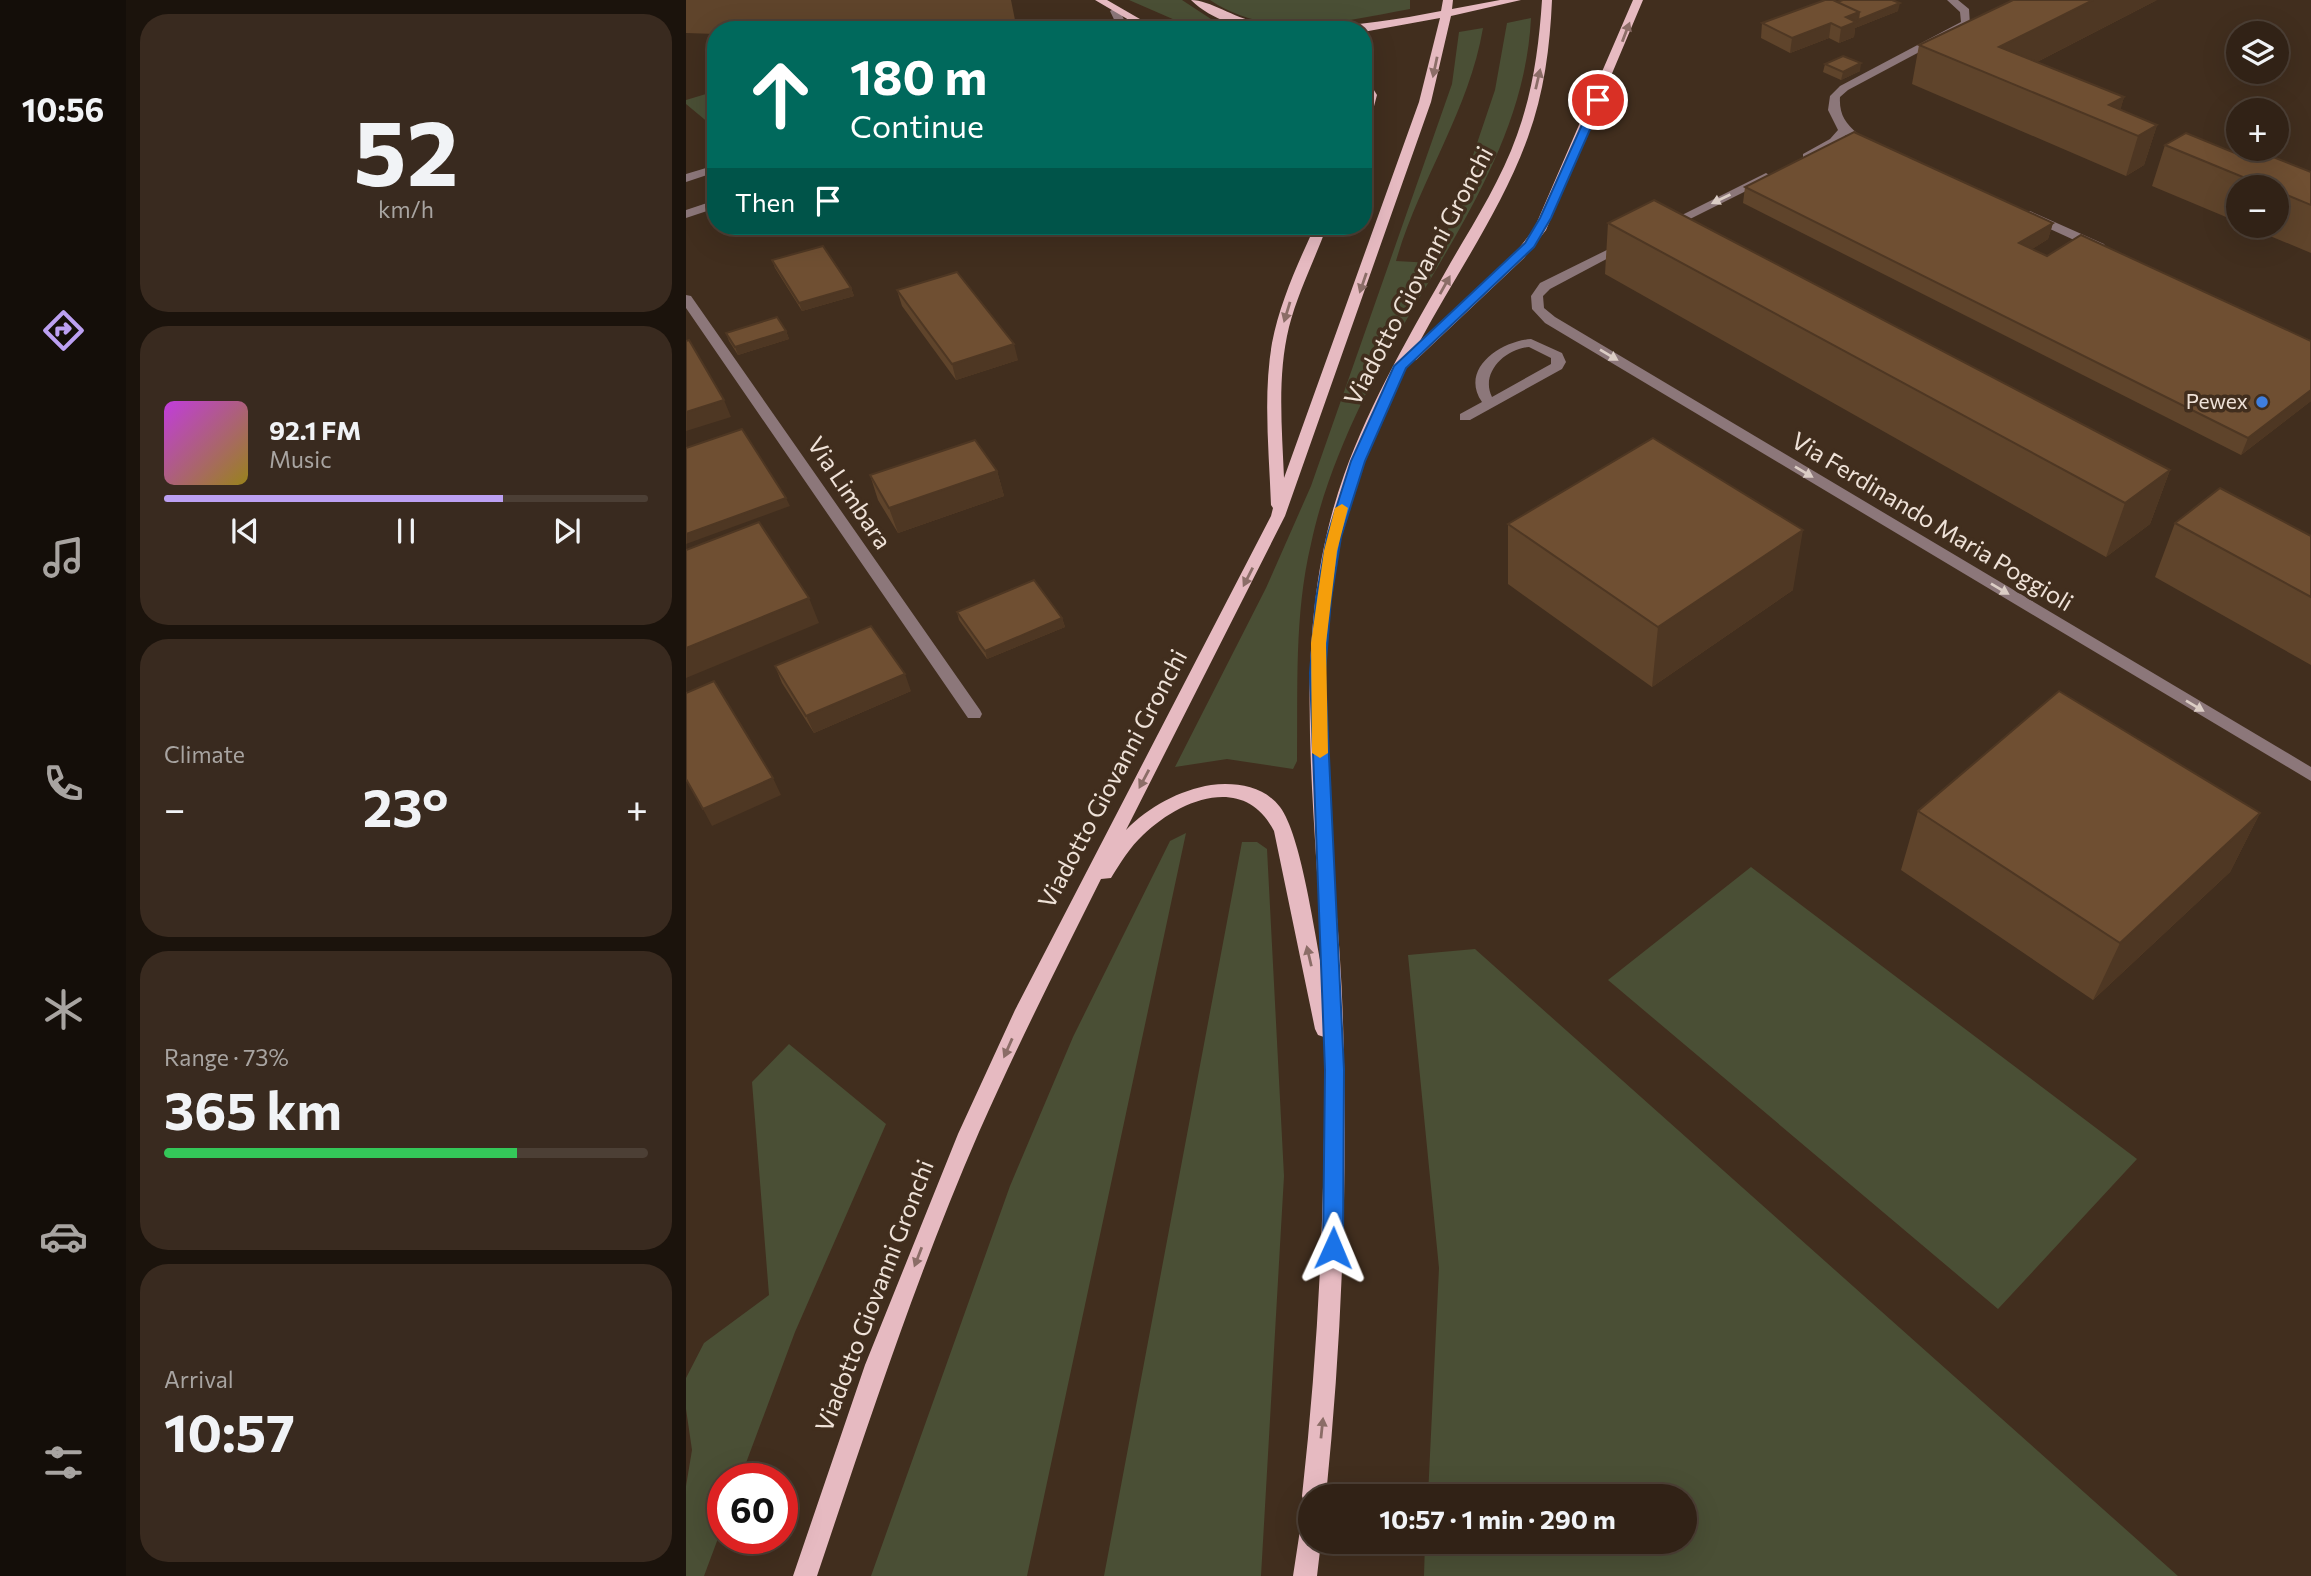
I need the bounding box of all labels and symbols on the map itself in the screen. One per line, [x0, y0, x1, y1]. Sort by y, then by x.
one-way arrow [1620, 22, 1631, 43]
one-way arrow [1430, 56, 1441, 78]
one-way arrow [1533, 67, 1544, 89]
pin [1568, 70, 1628, 130]
street label: Viadotto Giovanni Gronchi [1337, 141, 1498, 410]
one-way arrow [1711, 194, 1731, 205]
one-way arrow [1357, 272, 1368, 293]
one-way arrow [1439, 275, 1451, 295]
one-way arrow [1282, 302, 1292, 323]
one-way arrow [1599, 349, 1618, 362]
place label: Pewex [2186, 388, 2248, 413]
marker: Pewex [2254, 394, 2270, 410]
street label: Via Ferdinando Maria Poggioli [1787, 425, 2079, 617]
street label: Via Limbara [802, 430, 898, 554]
one-way arrow [1795, 466, 1814, 478]
one-way arrow [1243, 567, 1254, 587]
one-way arrow [1990, 583, 2009, 595]
street label: Viadotto Giovanni Gronchi [1031, 644, 1192, 913]
one-way arrow [2185, 699, 2204, 712]
one-way arrow [1138, 769, 1149, 789]
one-way arrow [1303, 945, 1314, 967]
one-way arrow [1002, 1038, 1014, 1058]
street label: Viadotto Giovanni Gronchi [808, 1155, 939, 1436]
position arrow [1296, 1211, 1370, 1285]
one-way arrow [912, 1246, 923, 1267]
one-way arrow [1316, 1417, 1327, 1439]
speed limit sign: 60 [707, 1463, 798, 1554]

